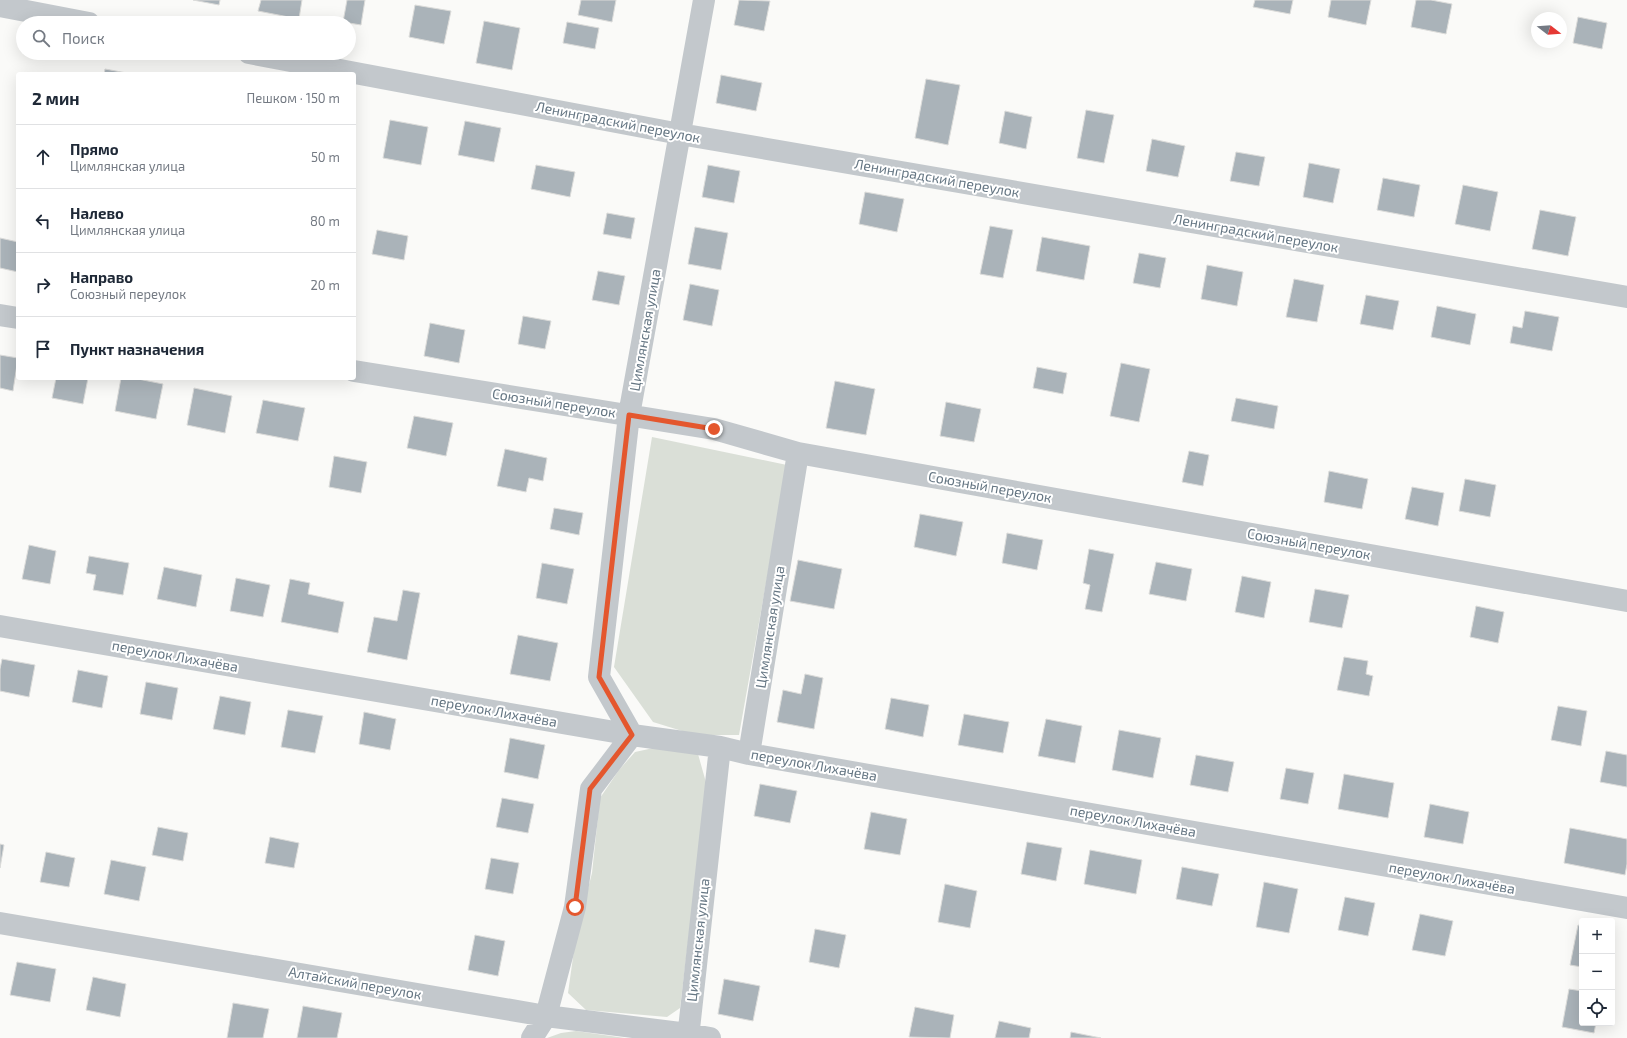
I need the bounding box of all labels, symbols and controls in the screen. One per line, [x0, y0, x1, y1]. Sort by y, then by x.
north arrow [1531, 12, 1567, 48]
search box [16, 16, 356, 60]
icon: search [30, 27, 52, 49]
text: Поиск [62, 29, 105, 47]
text: 2 мин [32, 88, 80, 108]
text: Пешком · 150 m [247, 90, 340, 106]
street label: Ленинградский переулок [534, 97, 702, 146]
text: Прямо [70, 140, 119, 158]
icon: ahead [32, 146, 54, 168]
text: 50 m [311, 149, 340, 165]
street label: Ленинградский переулок [853, 155, 1021, 200]
text: Цимлянская улица [70, 158, 185, 174]
text: Налево [70, 204, 124, 222]
icon: left [32, 210, 54, 232]
street label: Ленинградский переулок [1172, 210, 1340, 255]
text: 80 m [310, 213, 340, 229]
text: Цимлянская улица [70, 222, 185, 238]
street label: Цимлянская улица [625, 267, 664, 392]
text: Направо [70, 268, 133, 286]
icon: right [32, 274, 54, 296]
text: 20 m [311, 277, 340, 293]
text: Союзный переулок [70, 286, 186, 302]
icon: arrive [32, 338, 54, 360]
text: Пункт назначения [70, 340, 204, 358]
street label: Союзный переулок [491, 384, 618, 421]
route end [705, 420, 723, 438]
street label: Союзный переулок [927, 467, 1054, 506]
street label: Союзный переулок [1246, 524, 1373, 563]
street label: Цимлянская улица [751, 564, 788, 689]
street label: переулок Лихачёва [111, 636, 239, 675]
street label: переулок Лихачёва [430, 691, 558, 730]
street label: переулок Лихачёва [750, 745, 878, 784]
street label: переулок Лихачёва [1069, 801, 1197, 840]
street label: переулок Лихачёва [1388, 858, 1516, 897]
street label: Цимлянская улица [683, 877, 712, 1002]
route start [566, 898, 584, 916]
map controls [1579, 918, 1615, 1026]
button: + [1579, 918, 1615, 954]
button: − [1579, 954, 1615, 990]
street label: Алтайский переулок [287, 962, 424, 1003]
button: locate [1579, 990, 1615, 1026]

